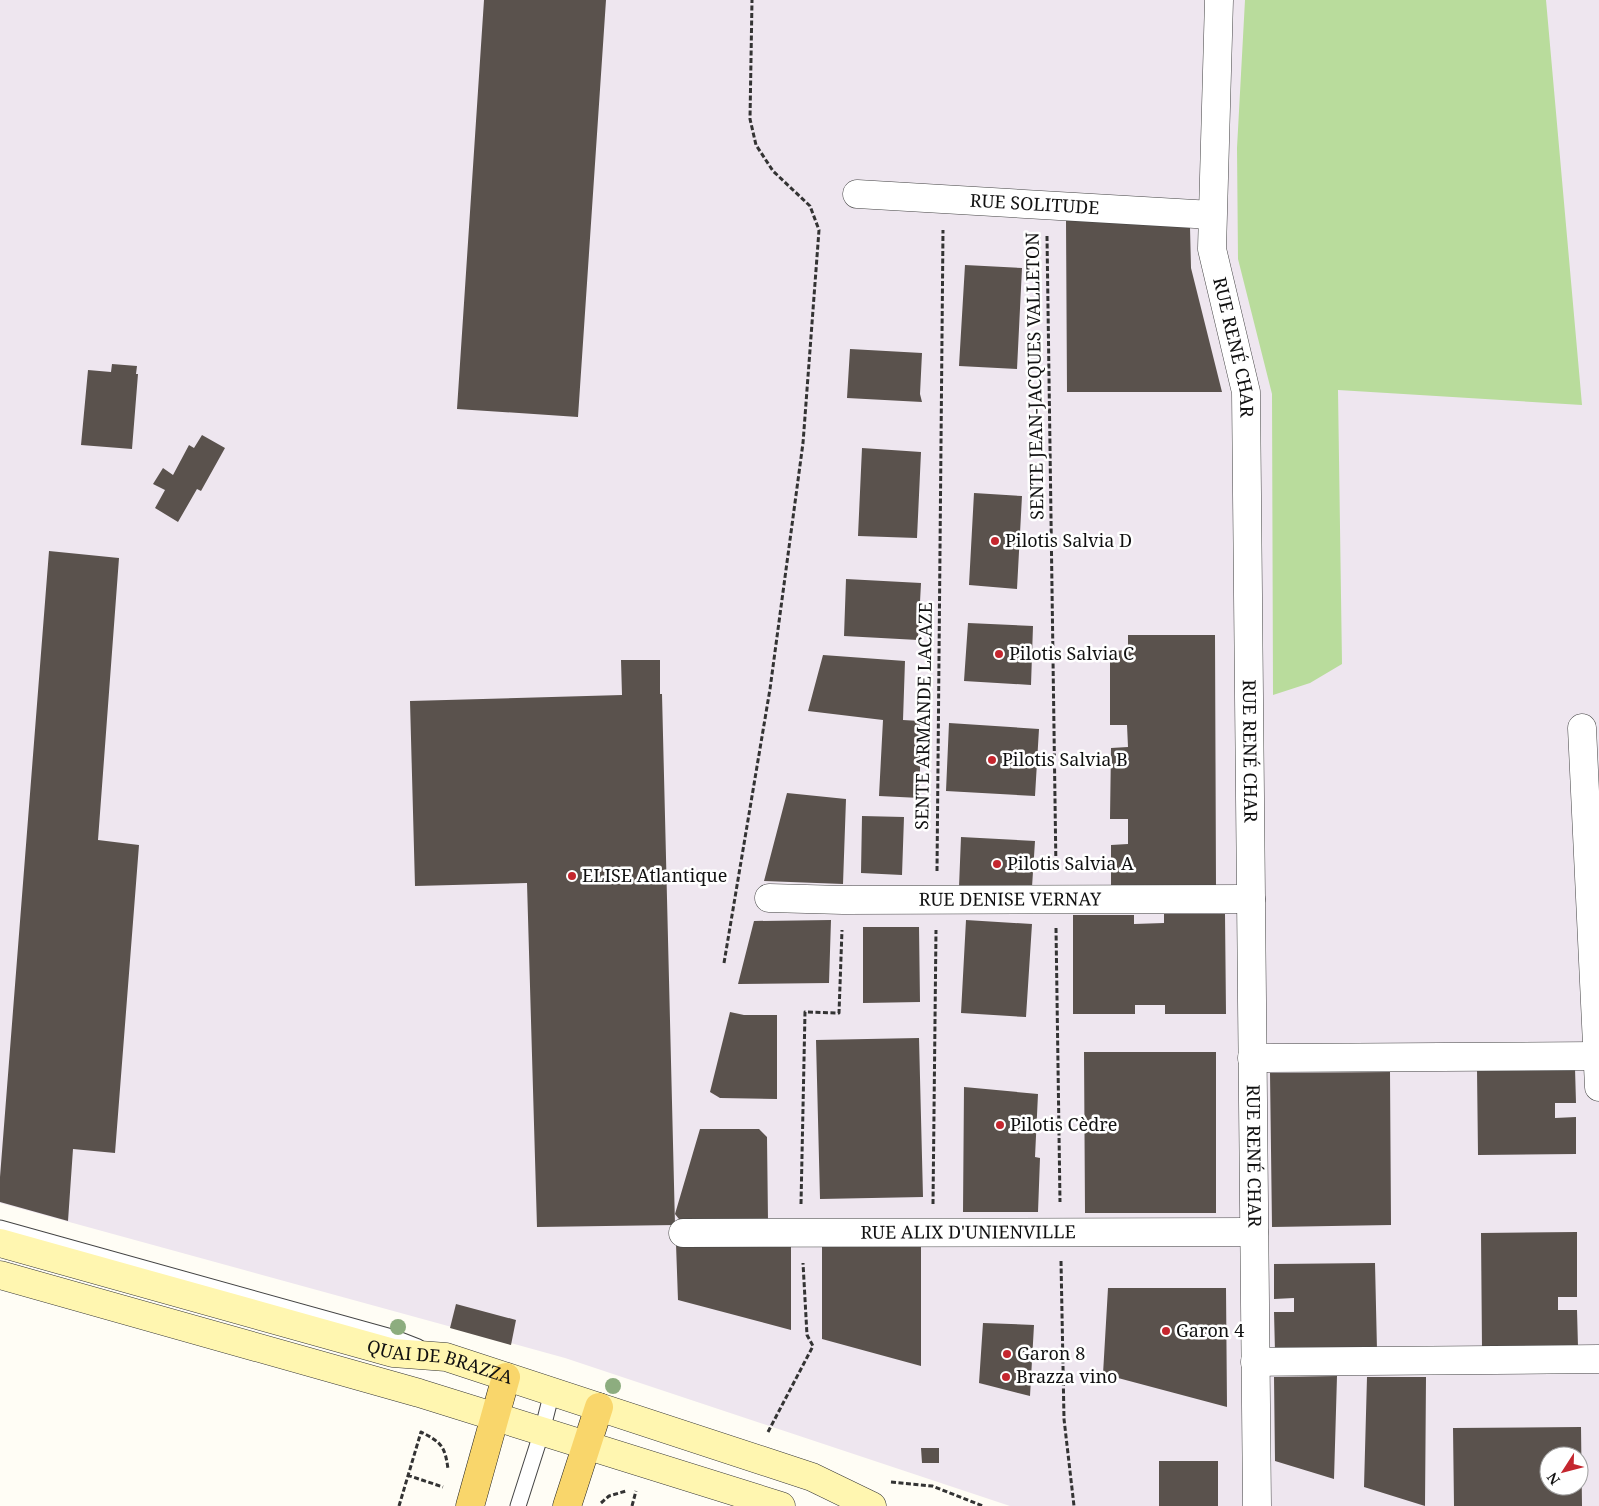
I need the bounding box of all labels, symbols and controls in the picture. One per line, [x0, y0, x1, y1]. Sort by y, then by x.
street label: RUE SOLITUDE [969, 188, 1100, 219]
street label: SENTE JEAN-JACQUES VALLETON [1019, 232, 1049, 520]
street label: RUE RENÉ CHAR [1208, 275, 1259, 418]
place label: Pilotis Salvia D [1005, 528, 1132, 552]
marker: Pilotis Salvia D [989, 535, 1001, 547]
street label: SENTE ARMANDE LACAZE [909, 602, 937, 830]
place label: Pilotis Salvia C [1009, 641, 1134, 665]
marker: Pilotis Salvia C [993, 648, 1005, 660]
street label: RUE RENÉ CHAR [1238, 679, 1263, 823]
place label: Pilotis Salvia B [1002, 747, 1128, 771]
marker: Pilotis Salvia B [986, 754, 998, 766]
place label: Pilotis Salvia A [1007, 851, 1134, 875]
marker: Pilotis Salvia A [991, 858, 1003, 870]
place label: ELISE Atlantique [582, 863, 727, 887]
marker: ELISE Atlantique [566, 870, 578, 882]
street label: RUE DENISE VERNAY [919, 886, 1102, 911]
street label: RUE RENÉ CHAR [1242, 1084, 1267, 1228]
place label: Pilotis Cèdre [1010, 1112, 1117, 1136]
marker: Pilotis Cèdre [994, 1119, 1006, 1131]
street label: RUE ALIX D'UNIENVILLE [860, 1219, 1076, 1244]
place label: Garon 4 [1176, 1318, 1244, 1342]
marker: Garon 4 [1160, 1325, 1172, 1337]
street label: QUAI DE BRAZZA [364, 1333, 516, 1389]
place label: Garon 8 [1017, 1341, 1085, 1365]
marker: Garon 8 [1001, 1348, 1013, 1360]
place label: Brazza vino [1016, 1364, 1117, 1388]
marker: Brazza vino [1000, 1371, 1012, 1383]
north arrow [1539, 1446, 1589, 1496]
text: N [1542, 1469, 1564, 1489]

